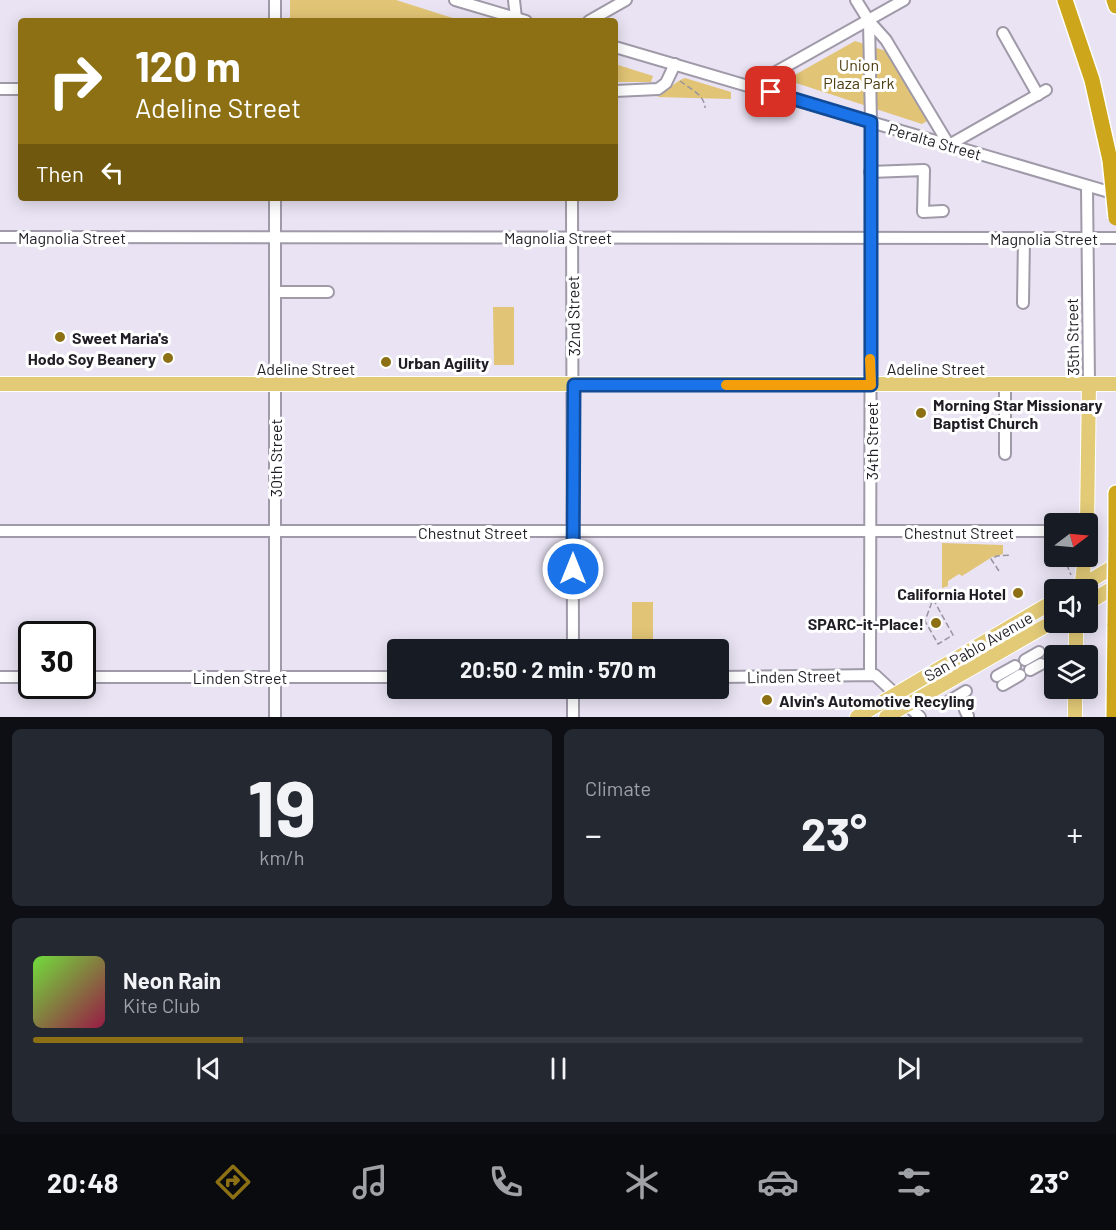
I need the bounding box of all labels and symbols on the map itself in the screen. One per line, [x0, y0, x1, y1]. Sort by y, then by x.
park label: Union Plaza Park [823, 55, 895, 92]
pin [745, 66, 796, 117]
street label: Peralta Street [886, 119, 984, 163]
street label: Magnolia Street [18, 228, 126, 247]
street label: Magnolia Street [504, 228, 612, 247]
street label: Magnolia Street [990, 229, 1098, 248]
street label: 32nd Street [563, 275, 583, 357]
street label: 35th Street [1062, 298, 1082, 376]
place label: Sweet Maria's [72, 328, 169, 347]
marker: Sweet Maria's [53, 330, 67, 344]
place label: Hodo Soy Beanery [28, 349, 156, 368]
marker: Hodo Soy Beanery [161, 351, 175, 365]
place label: Urban Agility [398, 353, 489, 372]
marker: Urban Agility [379, 355, 393, 369]
street label: Adeline Street [257, 359, 355, 378]
street label: Adeline Street [887, 359, 985, 378]
place label: Morning Star Missionary Baptist Church [933, 395, 1103, 432]
street label: 34th Street [862, 402, 881, 480]
marker: Morning Star Missionary Baptist Church [914, 406, 928, 420]
street label: 30th Street [266, 419, 285, 497]
north arrow [1044, 513, 1098, 567]
street label: Chestnut Street [418, 523, 528, 542]
street label: Chestnut Street [904, 523, 1014, 542]
position arrow [541, 537, 605, 601]
place label: California Hotel [897, 584, 1006, 603]
marker: California Hotel [1011, 586, 1025, 600]
street label: San Pablo Avenue [920, 607, 1036, 685]
place label: SPARC-it-Place! [808, 614, 924, 633]
marker: SPARC-it-Place! [929, 616, 943, 630]
speed limit sign: 30 [18, 621, 96, 699]
street label: Linden Street [747, 666, 841, 686]
street label: Linden Street [193, 668, 287, 687]
place label: Alvin's Automotive Recyling [779, 691, 975, 710]
marker: Alvin's Automotive Recyling [760, 693, 774, 707]

